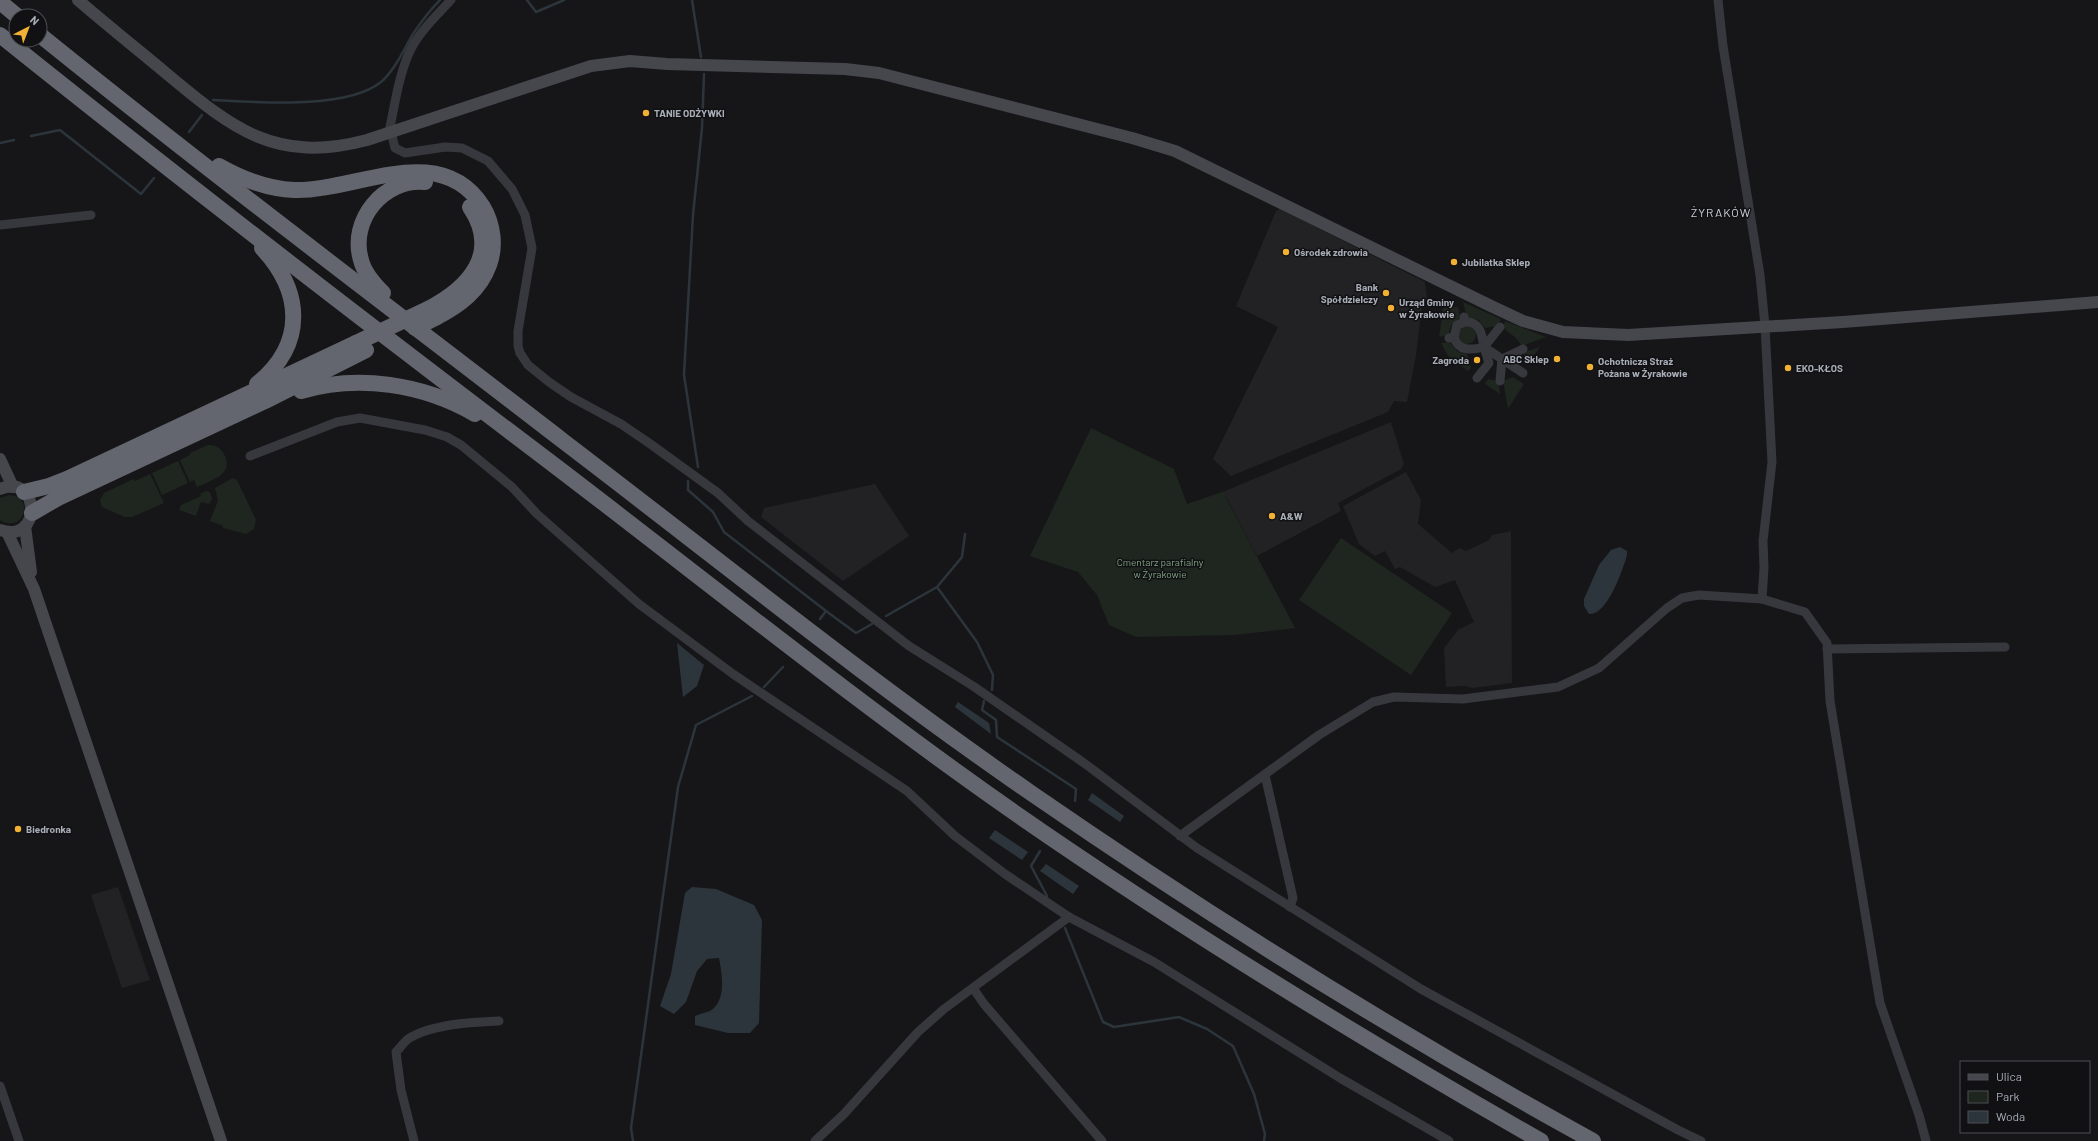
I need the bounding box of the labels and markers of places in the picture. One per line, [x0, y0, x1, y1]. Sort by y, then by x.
place label: TANIE ODŻYWKI [654, 107, 725, 119]
marker: TANIE ODŻYWKI [641, 108, 651, 118]
place label: Ośrodek zdrowia [1294, 246, 1368, 258]
marker: Ośrodek zdrowia [1281, 247, 1291, 257]
place label: Jubilatka Sklep [1462, 256, 1530, 268]
marker: Jubilatka Sklep [1449, 257, 1459, 267]
place label: Bank Spółdzielczy [1321, 281, 1379, 305]
marker: Bank Spółdzielczy [1381, 288, 1391, 298]
place label: Urząd Gminy w Żyrakowie [1399, 296, 1455, 320]
marker: Urząd Gminy w Żyrakowie [1386, 303, 1396, 313]
place label: ABC Sklep [1503, 353, 1549, 365]
place label: Zagroda [1432, 354, 1469, 366]
marker: ABC Sklep [1552, 354, 1562, 364]
marker: Zagroda [1472, 355, 1482, 365]
place label: Ochotnicza Straż Pożana w Żyrakowie [1598, 355, 1688, 379]
marker: Ochotnicza Straż Pożana w Żyrakowie [1585, 362, 1595, 372]
place label: EKO-KŁOS [1796, 362, 1843, 374]
marker: EKO-KŁOS [1783, 363, 1793, 373]
place label: A&W [1280, 510, 1303, 522]
marker: A&W [1267, 511, 1277, 521]
place label: Biedronka [26, 823, 71, 835]
marker: Biedronka [13, 824, 23, 834]

